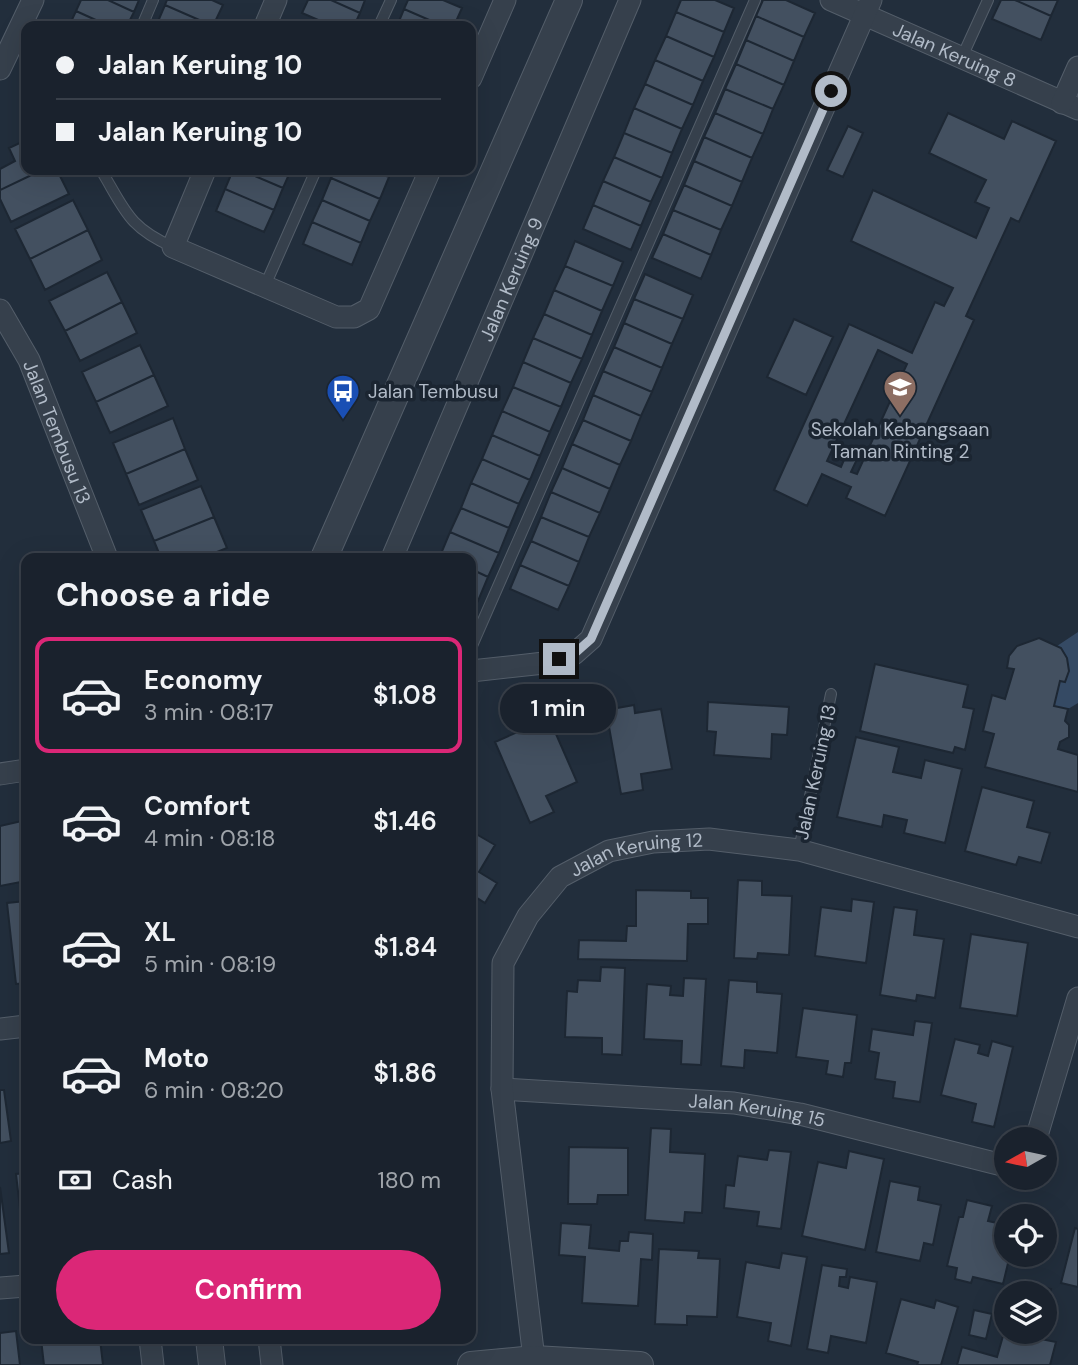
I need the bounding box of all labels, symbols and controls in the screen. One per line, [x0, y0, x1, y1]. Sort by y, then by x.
street label: Jalan Keruing 8 [889, 17, 1020, 93]
text: Jalan Keruing 10 [98, 48, 302, 82]
route start [815, 75, 847, 107]
text: Jalan Keruing 10 [98, 115, 302, 149]
street label: Jalan Keruing 9 [474, 214, 549, 345]
street label: Jalan Tembusu 13 [17, 356, 96, 508]
school or university icon: Sekolah Kebangsaan Taman Rinting 2 [881, 368, 919, 417]
bus stop icon: Jalan Tembusu [324, 372, 362, 421]
place label: Jalan Tembusu [368, 379, 498, 404]
place label: Sekolah Kebangsaan Taman Rinting 2 [811, 417, 989, 464]
text: Choose a ride [56, 574, 271, 616]
route end [543, 643, 575, 675]
text: Economy [144, 663, 262, 697]
icon: car [60, 664, 123, 727]
text: $1.08 [373, 678, 437, 712]
callout: 1 min [501, 684, 617, 732]
text: 1 min [531, 693, 585, 723]
text: 3 min · 08:17 [144, 697, 274, 727]
street label: Jalan Keruing 13 [789, 702, 842, 842]
text: Comfort [144, 789, 250, 823]
icon: car [60, 790, 123, 853]
text: $1.46 [373, 804, 437, 838]
text: 4 min · 08:18 [144, 823, 276, 853]
street label: Jalan Keruing 12 [565, 827, 704, 883]
text: XL [144, 915, 176, 949]
icon: car [60, 916, 123, 979]
text: $1.84 [373, 930, 437, 964]
text: 5 min · 08:19 [144, 949, 276, 979]
text: Moto [144, 1041, 209, 1075]
icon: car [60, 1042, 123, 1105]
text: $1.86 [374, 1056, 437, 1090]
text: 6 min · 08:20 [144, 1075, 284, 1105]
street label: Jalan Keruing 15 [688, 1088, 828, 1133]
north arrow [994, 1127, 1057, 1190]
map controls [994, 1127, 1057, 1344]
icon: cash [56, 1161, 94, 1199]
text: Cash [112, 1163, 173, 1197]
text: 180 m [377, 1165, 441, 1195]
button: locate [994, 1204, 1057, 1267]
button: Confirm [56, 1250, 441, 1330]
button: layers [994, 1281, 1057, 1344]

